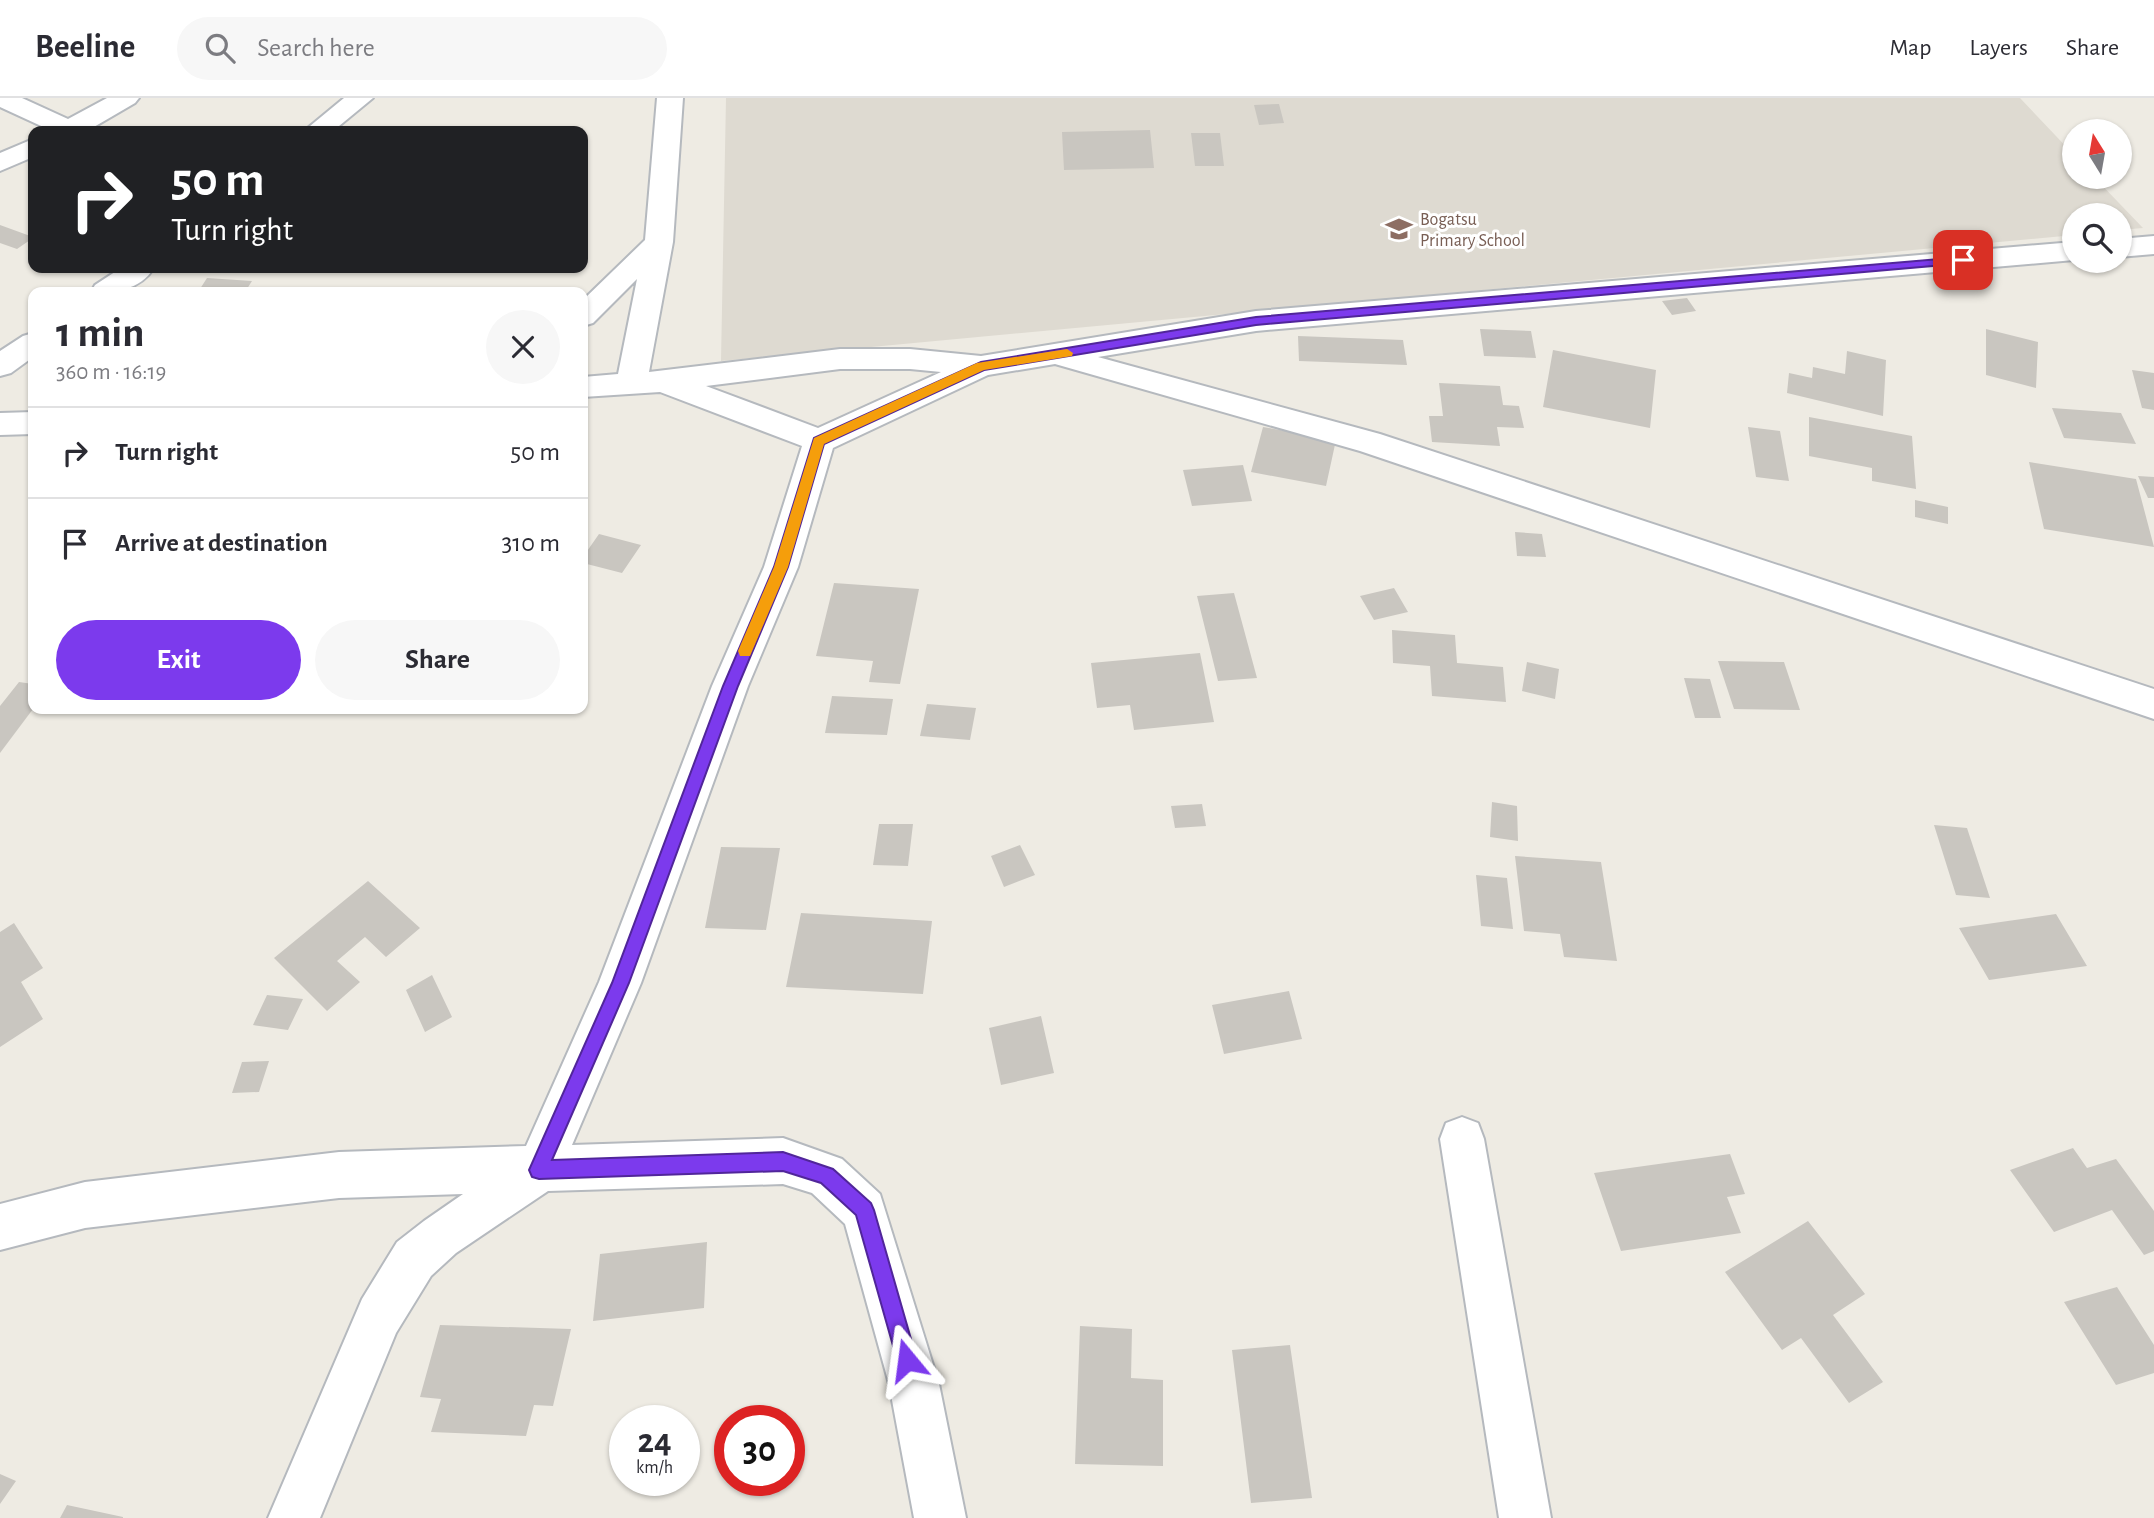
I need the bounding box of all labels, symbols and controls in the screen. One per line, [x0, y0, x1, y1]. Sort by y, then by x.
search box [177, 17, 667, 80]
icon: search [201, 29, 239, 67]
text: Beeline [35, 31, 135, 64]
text: Search here [257, 35, 375, 61]
text: Map [1889, 36, 1931, 60]
text: Layers [1969, 36, 2028, 60]
text: Share [2066, 36, 2119, 60]
north arrow [2062, 119, 2132, 189]
map controls [2062, 119, 2132, 273]
icon: right [56, 154, 147, 245]
text: 50 m [171, 156, 265, 205]
button: search [2062, 203, 2132, 273]
place label: Bogatsu Primary School [1420, 211, 1525, 250]
text: Turn right [171, 214, 293, 246]
school or university icon: Bogatsu Primary School [1384, 214, 1414, 244]
pin [1933, 230, 1993, 290]
icon: arrive [1944, 241, 1982, 279]
button: close [486, 310, 560, 384]
text: 1 min [56, 312, 145, 354]
text: 360 m · 16:19 [56, 361, 166, 384]
icon: right [56, 434, 94, 472]
text: Turn right [115, 439, 218, 465]
text: 50 m [510, 439, 560, 465]
icon: arrive [56, 525, 94, 563]
text: Arrive at destination [115, 530, 328, 556]
text: 310 m [502, 530, 560, 556]
button: Exit [56, 620, 301, 700]
button: Share [315, 620, 560, 700]
position arrow [870, 1323, 944, 1397]
speed limit sign: 30 [714, 1405, 805, 1496]
text: 24 [637, 1424, 672, 1459]
text: km/h [636, 1459, 673, 1477]

